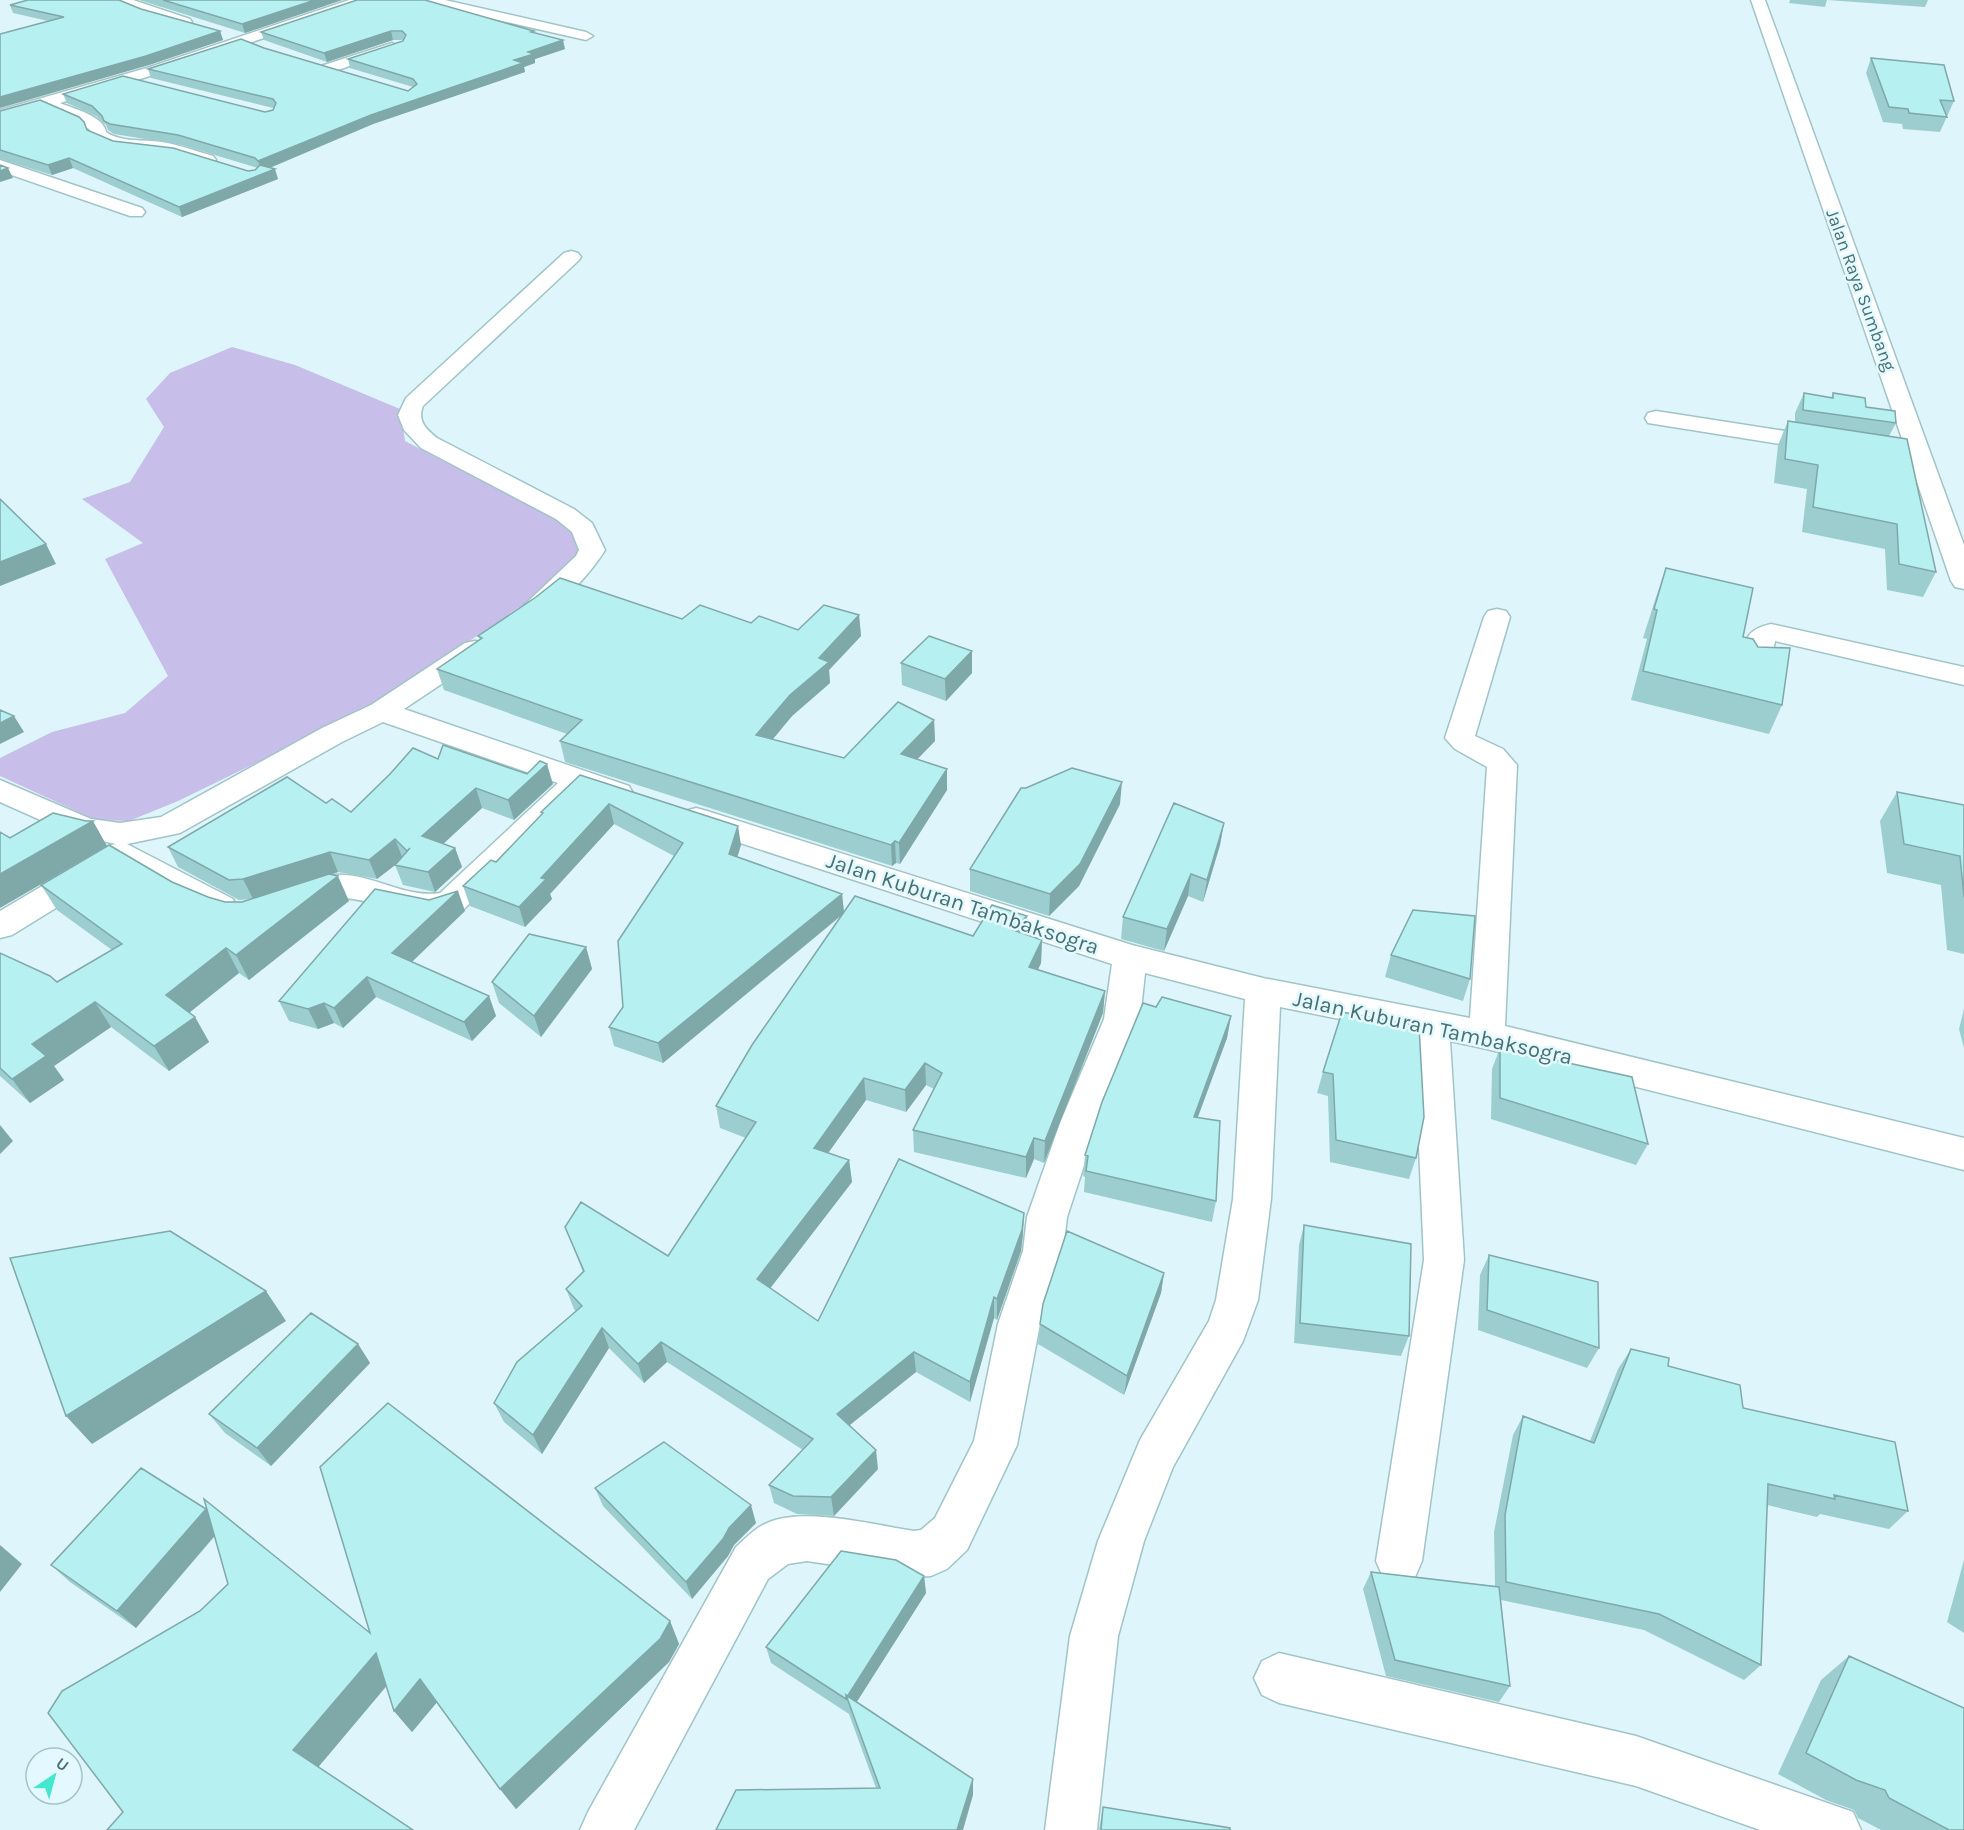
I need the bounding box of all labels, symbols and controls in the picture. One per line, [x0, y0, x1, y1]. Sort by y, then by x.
street label: Jalan Raya Sumbang [1821, 206, 1901, 374]
street label: Jalan Kuburan Tambaksogra [823, 848, 1102, 960]
street label: Jalan Kuburan Tambaksogra [1291, 986, 1575, 1070]
north arrow [24, 1746, 84, 1806]
text: U [52, 1753, 73, 1775]

